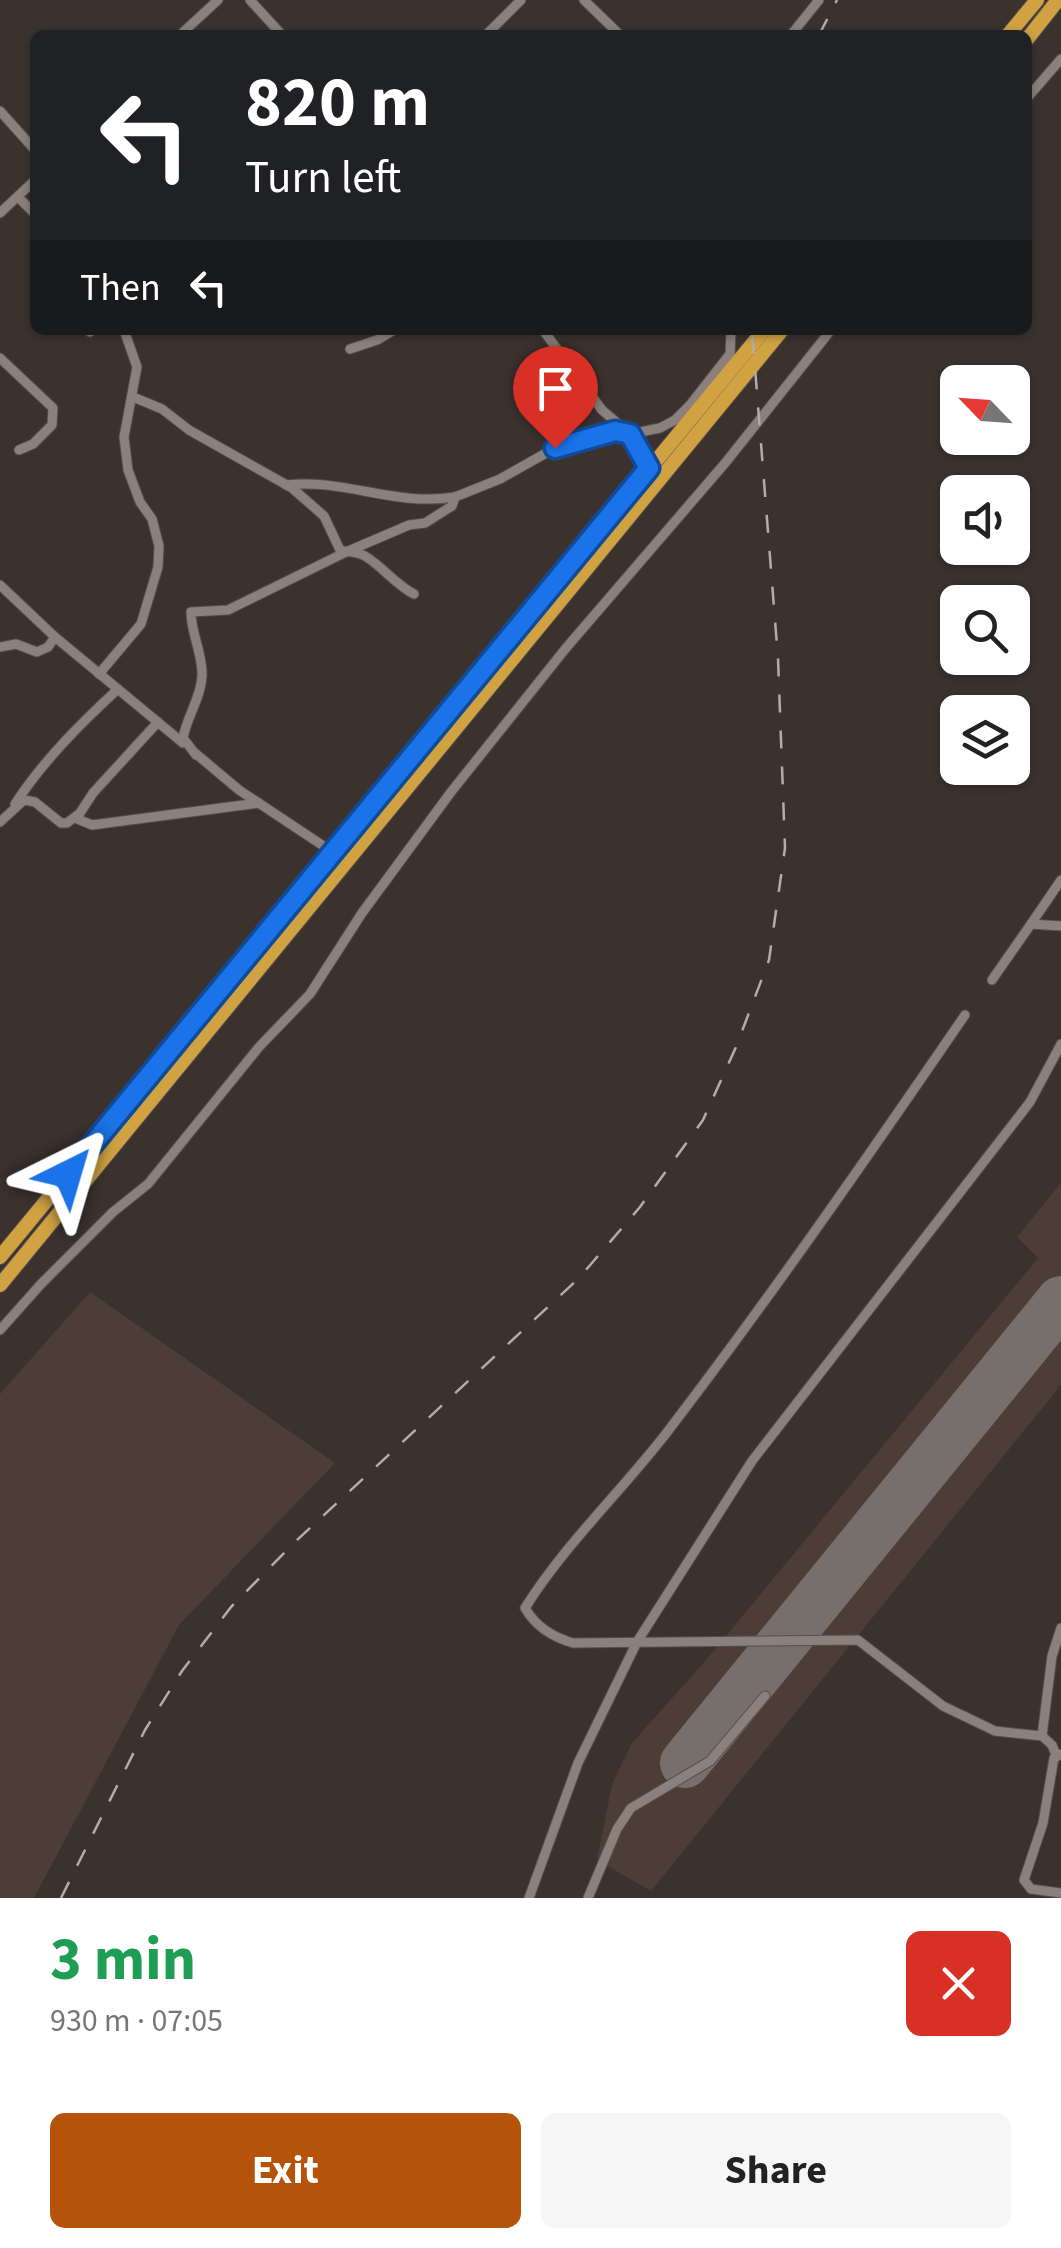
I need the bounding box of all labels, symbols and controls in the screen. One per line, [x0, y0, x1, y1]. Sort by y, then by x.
text: 820 m [245, 53, 430, 153]
icon: left [80, 70, 210, 200]
text: Turn left [245, 146, 401, 210]
icon: left [181, 260, 236, 315]
text: Then [80, 261, 161, 315]
pin [513, 346, 598, 449]
icon: arrive [528, 361, 583, 416]
north arrow [940, 365, 1030, 455]
map controls [940, 365, 1030, 785]
button: sound [940, 475, 1030, 565]
button: search [940, 585, 1030, 675]
button: layers [940, 695, 1030, 785]
position arrow [16, 1122, 120, 1226]
text: 3 min [50, 1918, 196, 2003]
button: close [906, 1931, 1011, 2036]
text: 930 m · 07:05 [50, 1998, 223, 2044]
button: Exit [50, 2113, 521, 2228]
button: Share [541, 2113, 1011, 2228]

